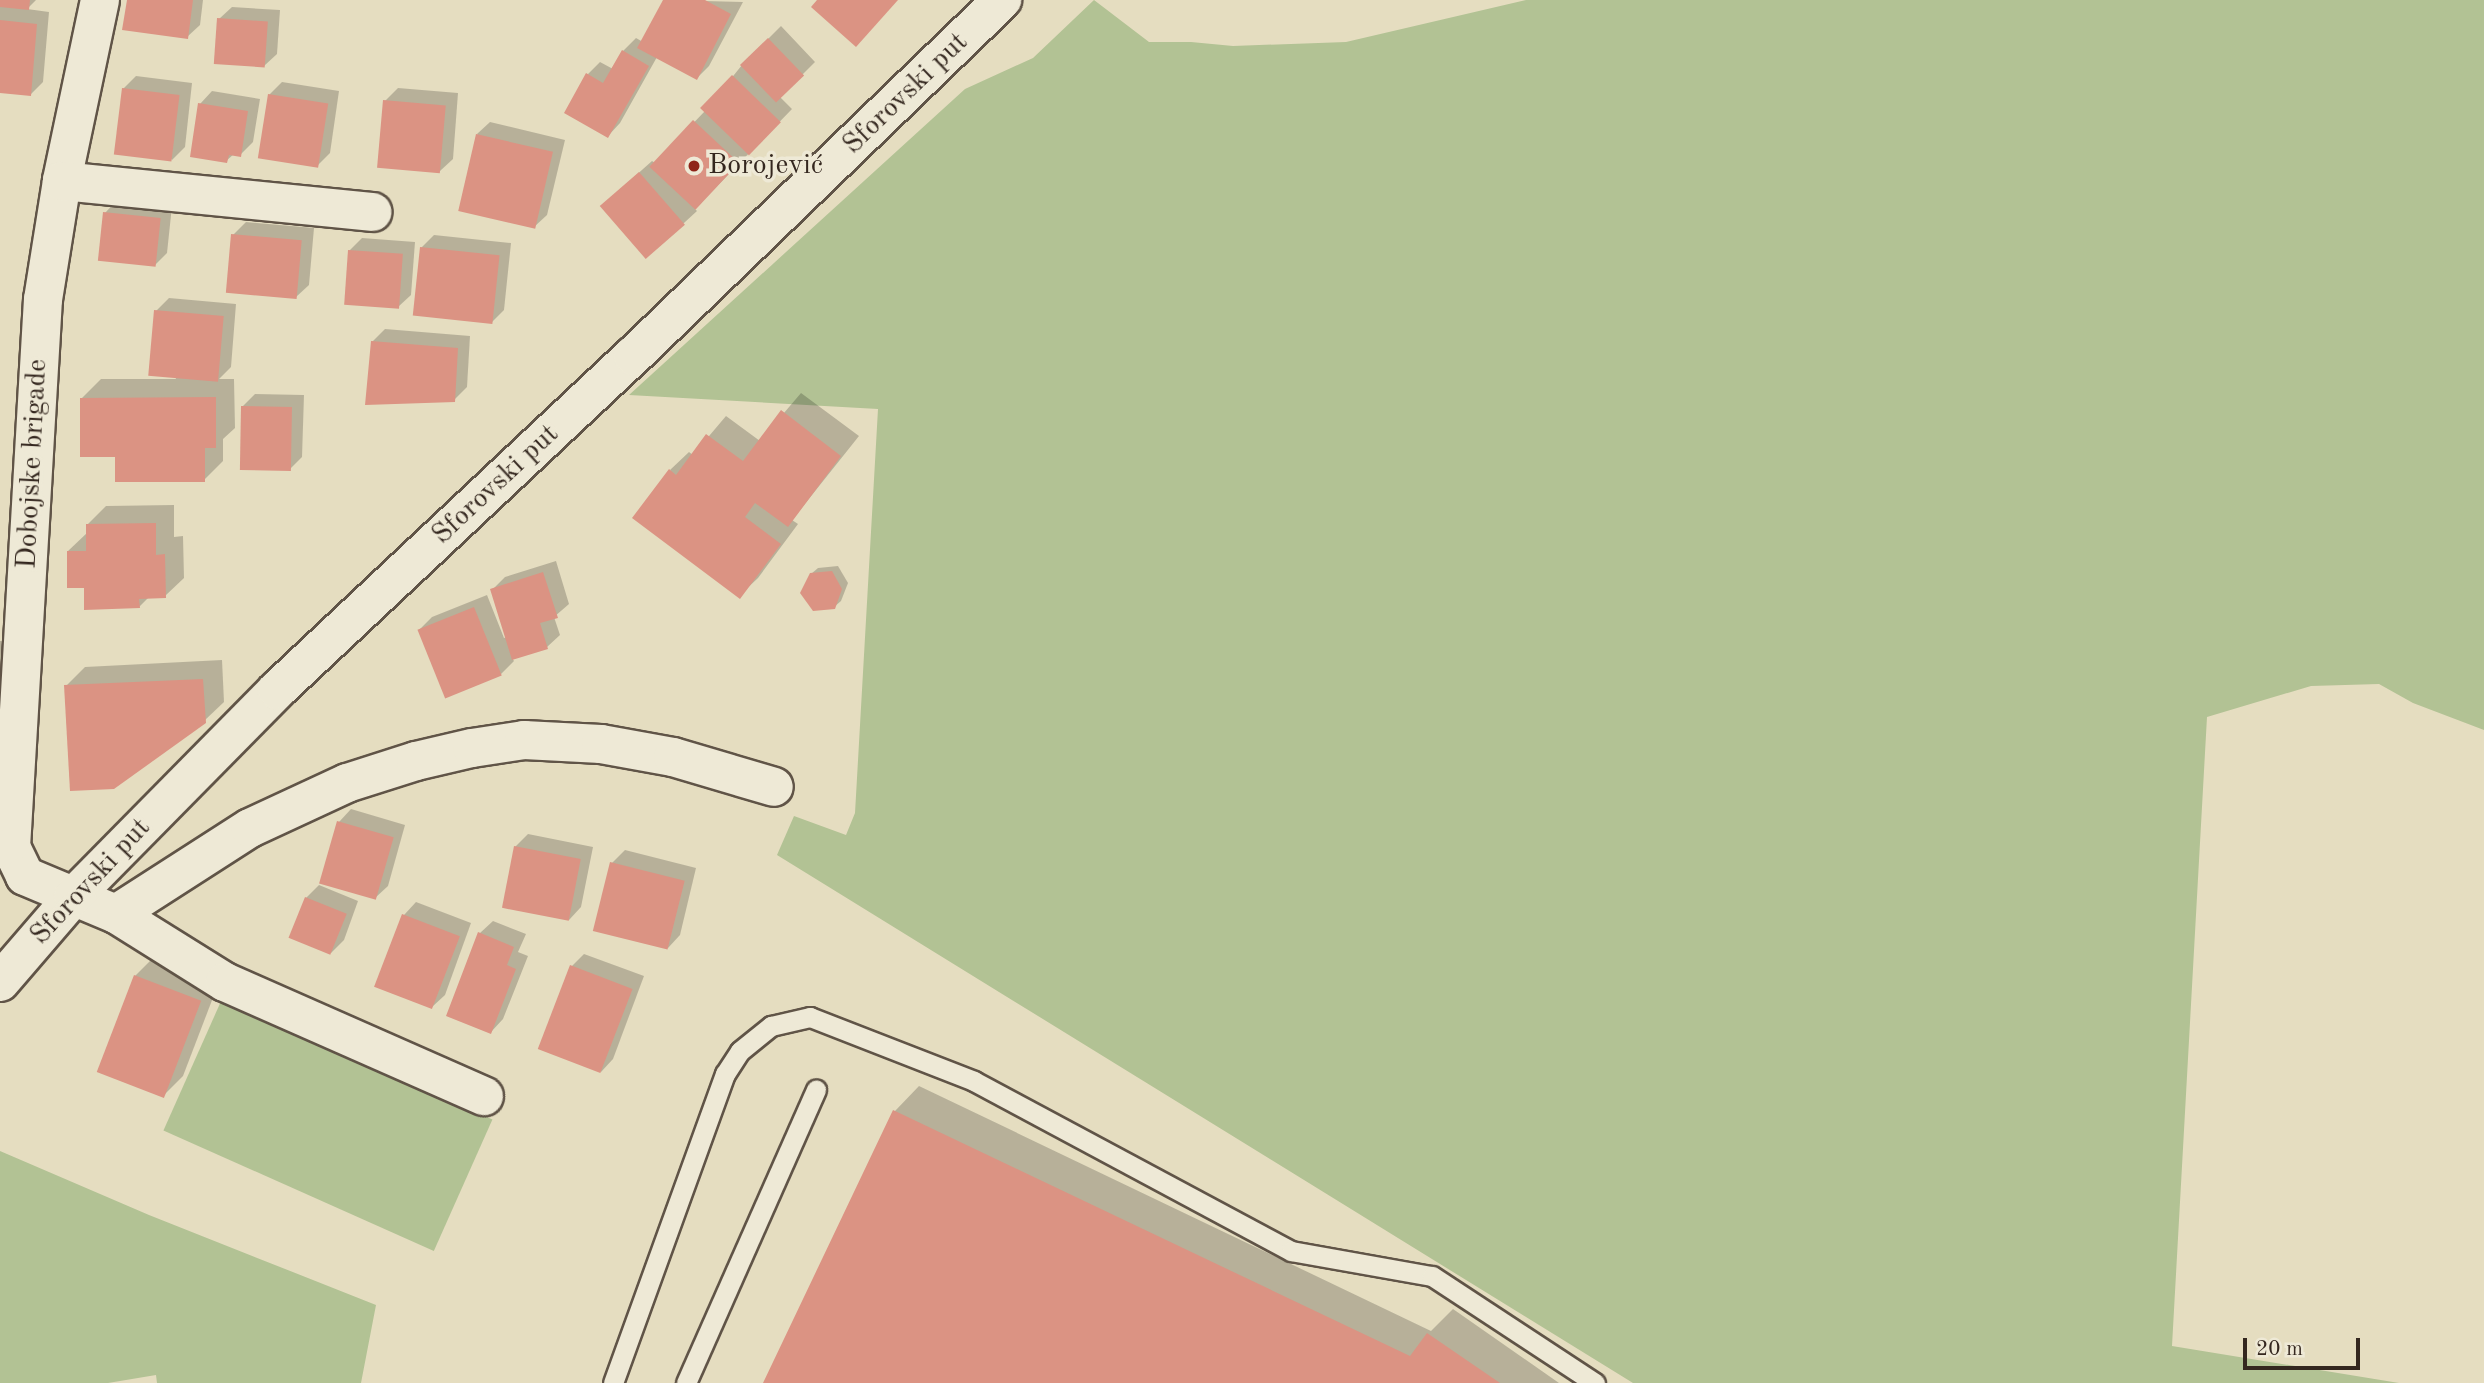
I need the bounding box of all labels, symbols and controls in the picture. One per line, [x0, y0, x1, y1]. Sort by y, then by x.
street label: Sforovski put [836, 26, 976, 162]
place label: Borojević [708, 149, 823, 183]
marker: Borojević [686, 158, 702, 174]
street label: Dobojske brigade [11, 358, 55, 570]
street label: Sforovski put [426, 418, 566, 552]
street label: Sforovski put [24, 812, 158, 952]
scale bar [2246, 1324, 2363, 1368]
text: 20 m [2256, 1339, 2303, 1360]

